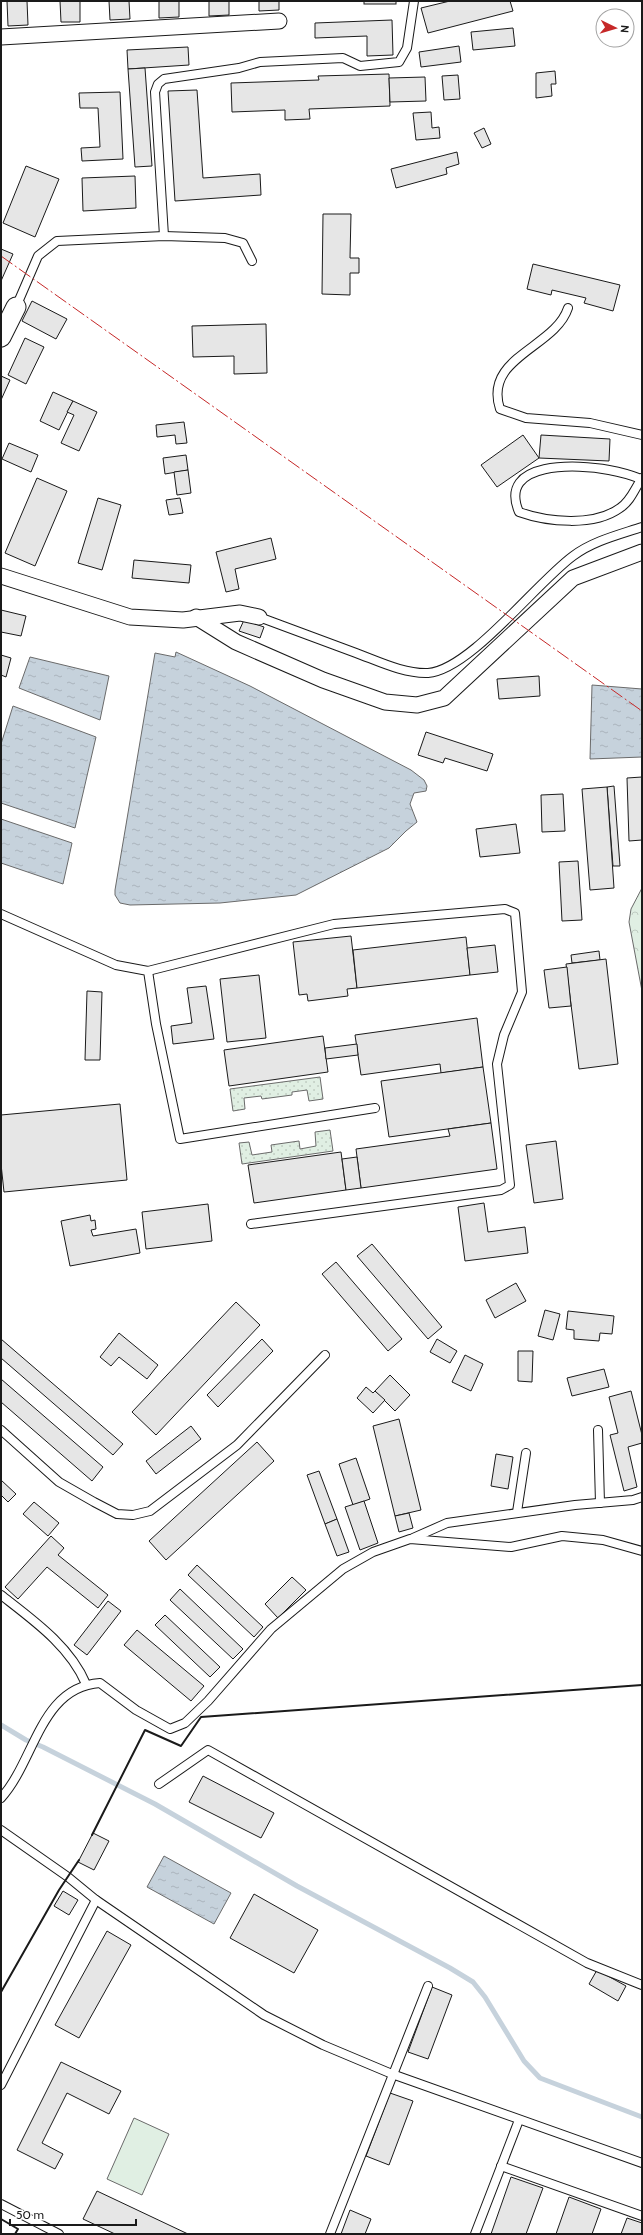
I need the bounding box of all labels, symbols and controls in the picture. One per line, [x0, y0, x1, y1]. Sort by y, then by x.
north arrow [595, 8, 635, 48]
text: N [618, 24, 632, 33]
scale bar [10, 2201, 136, 2227]
text: 50 m [16, 2207, 44, 2222]

